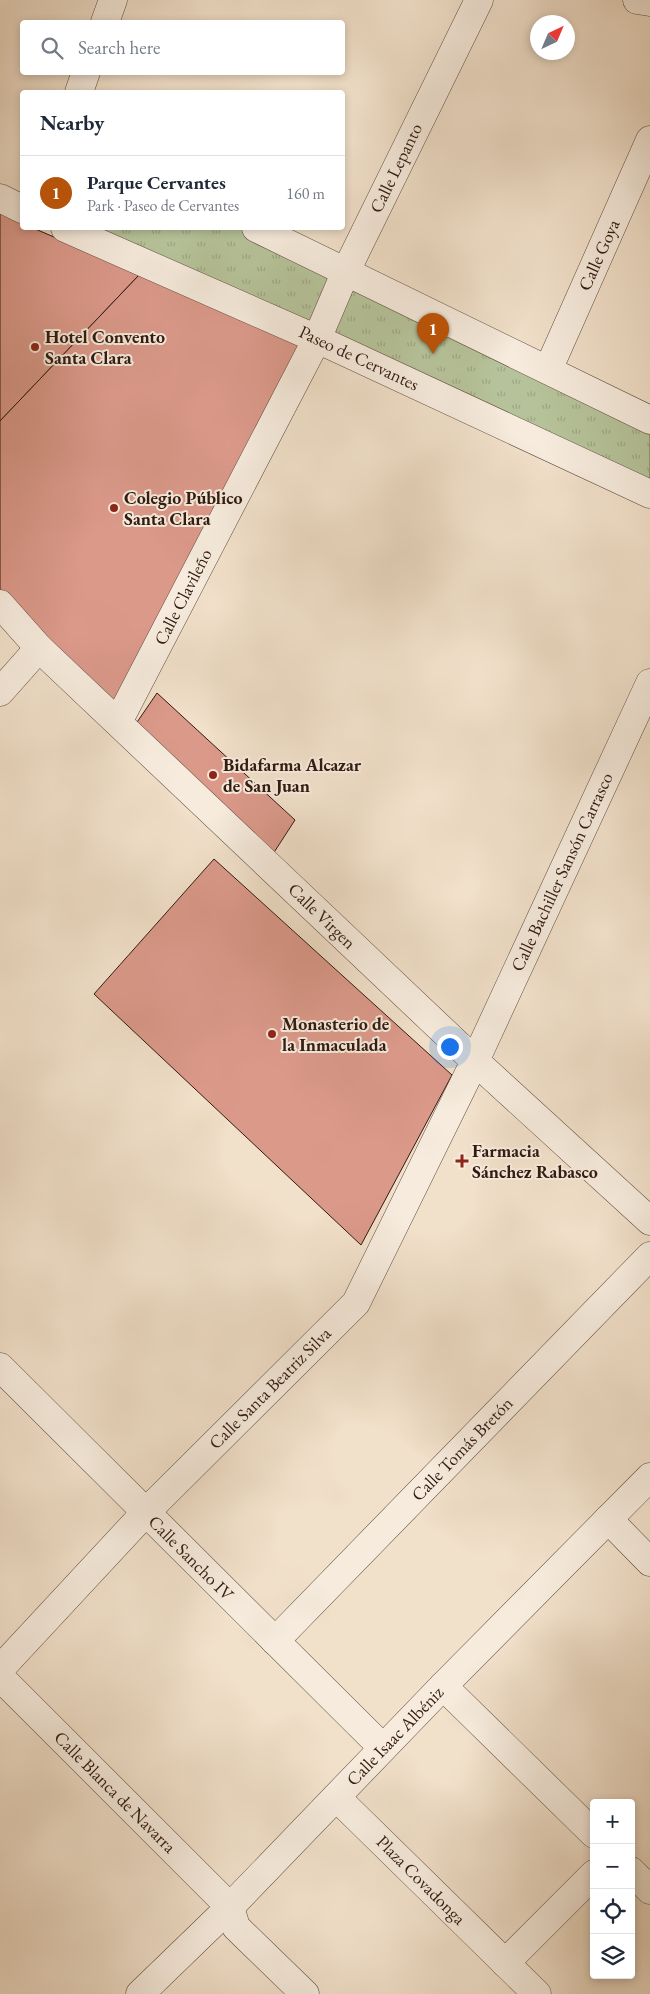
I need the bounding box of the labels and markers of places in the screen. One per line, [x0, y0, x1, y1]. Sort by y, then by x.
pin: 1 [417, 313, 449, 354]
place label: Hotel Convento Santa Clara [45, 325, 165, 369]
marker: Hotel Convento Santa Clara [29, 341, 41, 353]
place label: Colegio Público Santa Clara [124, 486, 243, 530]
marker: Colegio Público Santa Clara [108, 502, 120, 514]
place label: Bidafarma Alcazar de San Juan [223, 753, 362, 797]
marker: Bidafarma Alcazar de San Juan [207, 769, 219, 781]
place label: Monasterio de la Inmaculada [282, 1012, 390, 1056]
marker: Monasterio de la Inmaculada [266, 1028, 278, 1040]
place label: Farmacia Sánchez Rabasco [472, 1139, 598, 1183]
marker: Farmacia Sánchez Rabasco [456, 1155, 468, 1167]

